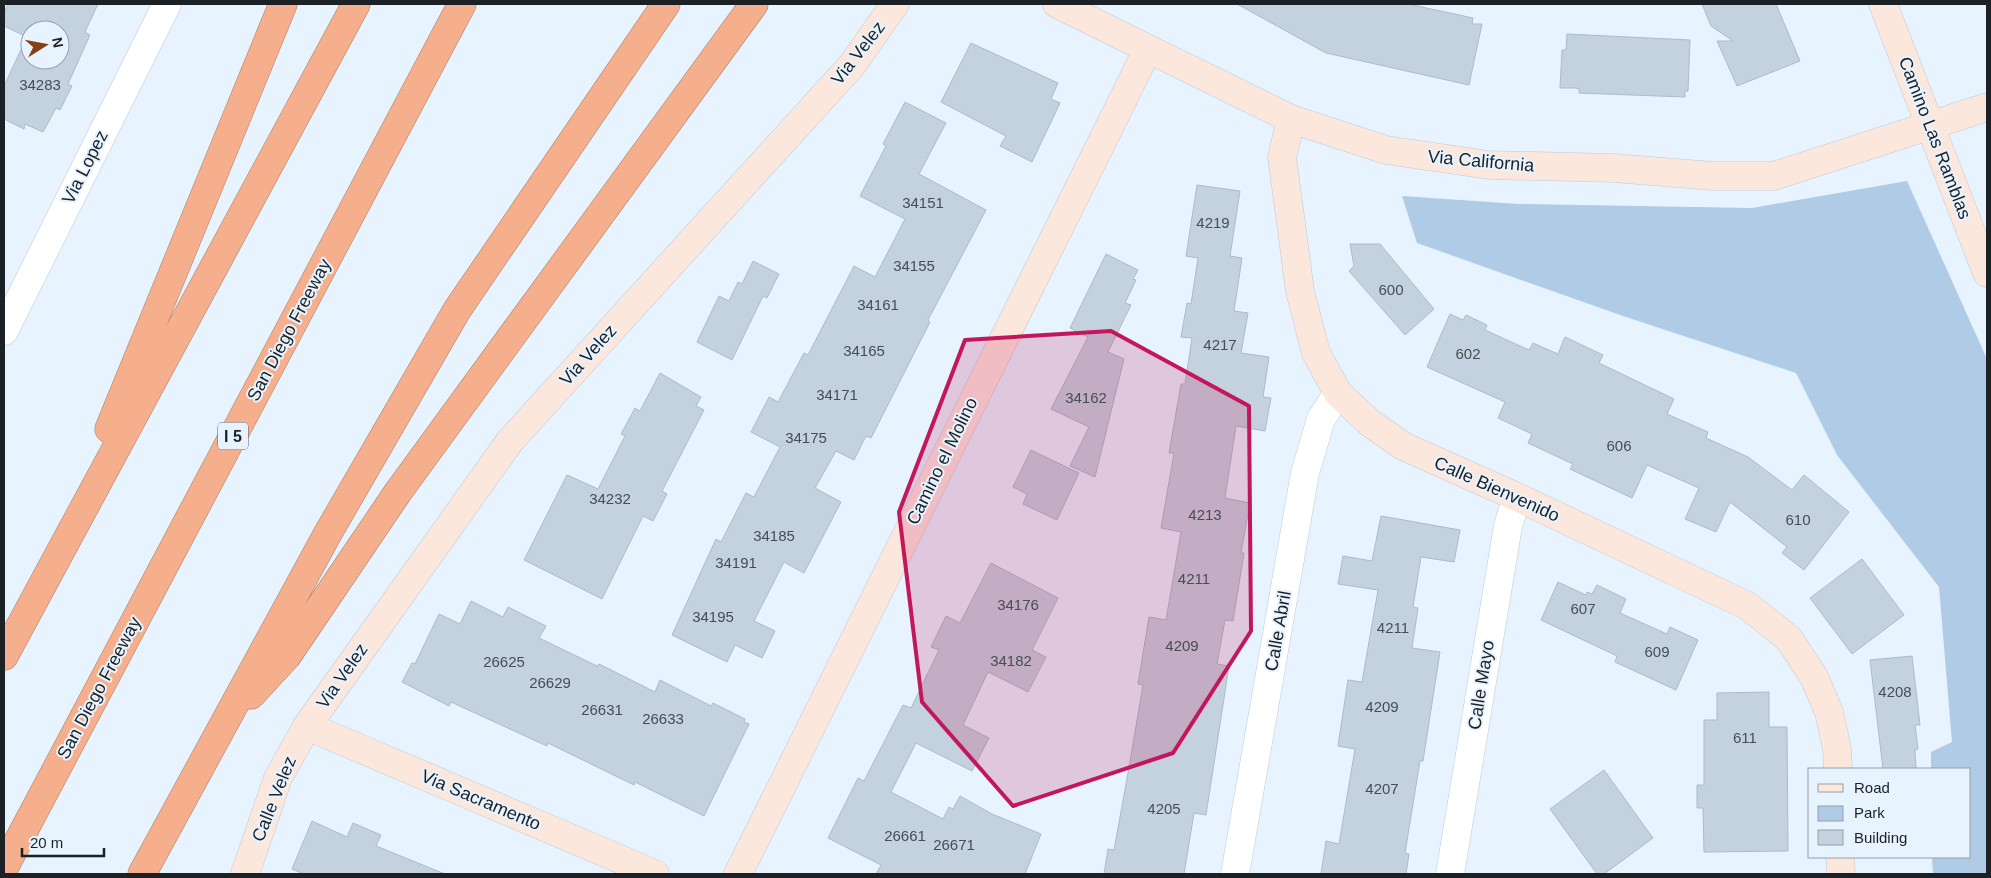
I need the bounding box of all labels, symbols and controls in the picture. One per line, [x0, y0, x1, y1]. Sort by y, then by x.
street label: Via Velez [827, 17, 889, 89]
north arrow [20, 20, 70, 70]
text: N [49, 36, 67, 49]
street label: Camino Las Ramblas [1895, 54, 1975, 222]
house number: 34283 [19, 76, 61, 93]
street label: Via Lopez [58, 127, 112, 207]
street label: Via California [1427, 146, 1536, 176]
house number: 34151 [902, 194, 944, 211]
house number: 4219 [1196, 214, 1230, 231]
street label: San Diego Freeway [243, 256, 335, 404]
house number: 34155 [893, 257, 935, 274]
house number: 600 [1378, 281, 1404, 298]
house number: 34161 [857, 296, 899, 313]
street label: Via Velez [556, 321, 620, 389]
house number: 4217 [1203, 336, 1237, 353]
house number: 34165 [843, 342, 885, 359]
house number: 602 [1455, 345, 1481, 362]
house number: 34171 [816, 386, 858, 403]
house number: 34162 [1065, 389, 1107, 406]
street label: Camino el Molino [903, 394, 981, 528]
road number: I 5 [218, 422, 248, 450]
house number: 34175 [785, 429, 827, 446]
house number: 606 [1606, 437, 1632, 454]
street label: Calle Bienvenido [1431, 452, 1563, 526]
house number: 34232 [589, 490, 631, 507]
house number: 4213 [1188, 506, 1222, 523]
house number: 610 [1785, 511, 1811, 528]
house number: 34185 [753, 527, 795, 544]
house number: 34191 [715, 554, 757, 571]
house number: 4211 [1178, 570, 1210, 587]
street label: Calle Abril [1261, 589, 1295, 673]
house number: 34176 [997, 596, 1039, 613]
house number: 607 [1570, 600, 1596, 617]
house number: 34195 [692, 608, 734, 625]
street label: San Diego Freeway [53, 614, 145, 762]
house number: 4211 [1377, 619, 1409, 636]
house number: 4209 [1165, 637, 1199, 654]
street label: Calle Mayo [1464, 639, 1498, 731]
street label: Via Velez [312, 640, 372, 712]
house number: 609 [1644, 643, 1670, 660]
house number: 34182 [990, 652, 1032, 669]
house number: 26625 [483, 653, 525, 670]
house number: 26629 [529, 674, 571, 691]
house number: 4208 [1878, 683, 1912, 700]
house number: 4209 [1365, 698, 1399, 715]
house number: 26631 [581, 701, 623, 718]
house number: 26633 [642, 710, 684, 727]
house number: 611 [1733, 729, 1757, 746]
street label: Calle Velez [248, 754, 300, 844]
street label: Via Sacramento [418, 766, 544, 834]
legend [1808, 768, 1971, 858]
text: Road [1854, 779, 1890, 796]
house number: 4207 [1365, 780, 1399, 797]
house number: 4205 [1147, 800, 1181, 817]
text: Park [1854, 804, 1885, 821]
scale bar [22, 826, 105, 858]
house number: 26661 [884, 827, 926, 844]
text: Building [1854, 829, 1907, 846]
text: 20 m [30, 834, 63, 851]
house number: 26671 [933, 836, 975, 853]

